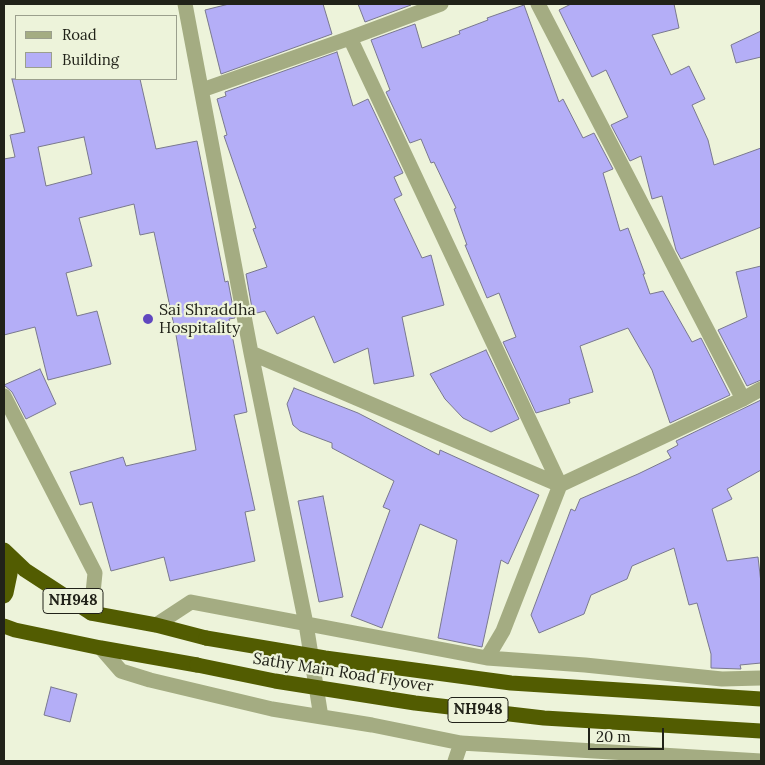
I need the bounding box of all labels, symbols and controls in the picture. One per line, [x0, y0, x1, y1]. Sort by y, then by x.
legend [15, 15, 178, 80]
text: Road [62, 25, 97, 44]
text: Building [62, 50, 119, 69]
place label: Sai Shraddha Hospitality [159, 300, 256, 338]
marker: Sai Shraddha Hospitality [141, 312, 155, 326]
road number: NH948 [43, 588, 103, 614]
street label: Sathy Main Road Flyover [251, 649, 435, 697]
road number: NH948 [448, 698, 508, 722]
scale bar [590, 718, 666, 750]
text: 20 m [596, 727, 631, 746]

